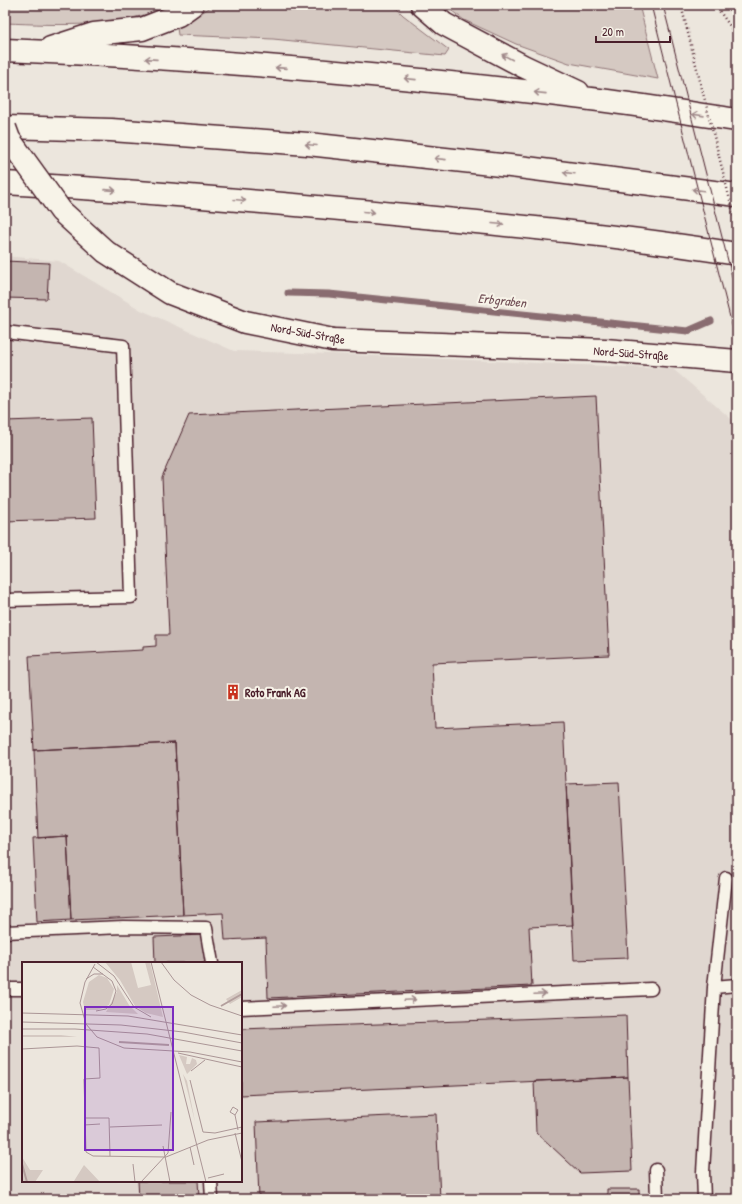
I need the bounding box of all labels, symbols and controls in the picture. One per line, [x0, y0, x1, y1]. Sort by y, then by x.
scale bar [596, 18, 670, 44]
text: 20 m [602, 23, 624, 40]
one-way arrow [501, 53, 513, 61]
one-way arrow [145, 55, 158, 62]
one-way arrow [275, 64, 288, 71]
one-way arrow [404, 75, 417, 83]
one-way arrow [533, 89, 546, 97]
one-way arrow [692, 111, 705, 119]
one-way arrow [305, 141, 318, 148]
one-way arrow [434, 155, 447, 162]
one-way arrow [563, 170, 576, 177]
one-way arrow [103, 186, 116, 193]
one-way arrow [692, 186, 705, 193]
one-way arrow [233, 196, 246, 204]
one-way arrow [362, 208, 375, 215]
one-way arrow [492, 220, 505, 227]
water label: Erbgraben [477, 289, 528, 313]
street label: Nord-Süd-Straße [269, 318, 347, 348]
street label: Nord-Süd-Straße [593, 342, 669, 364]
building icon: Roto Frank AG [224, 683, 242, 701]
place label: Roto Frank AG [245, 684, 306, 701]
inset map [22, 962, 242, 1182]
one-way arrow [533, 990, 546, 998]
one-way arrow [403, 996, 416, 1004]
one-way arrow [273, 1003, 286, 1010]

